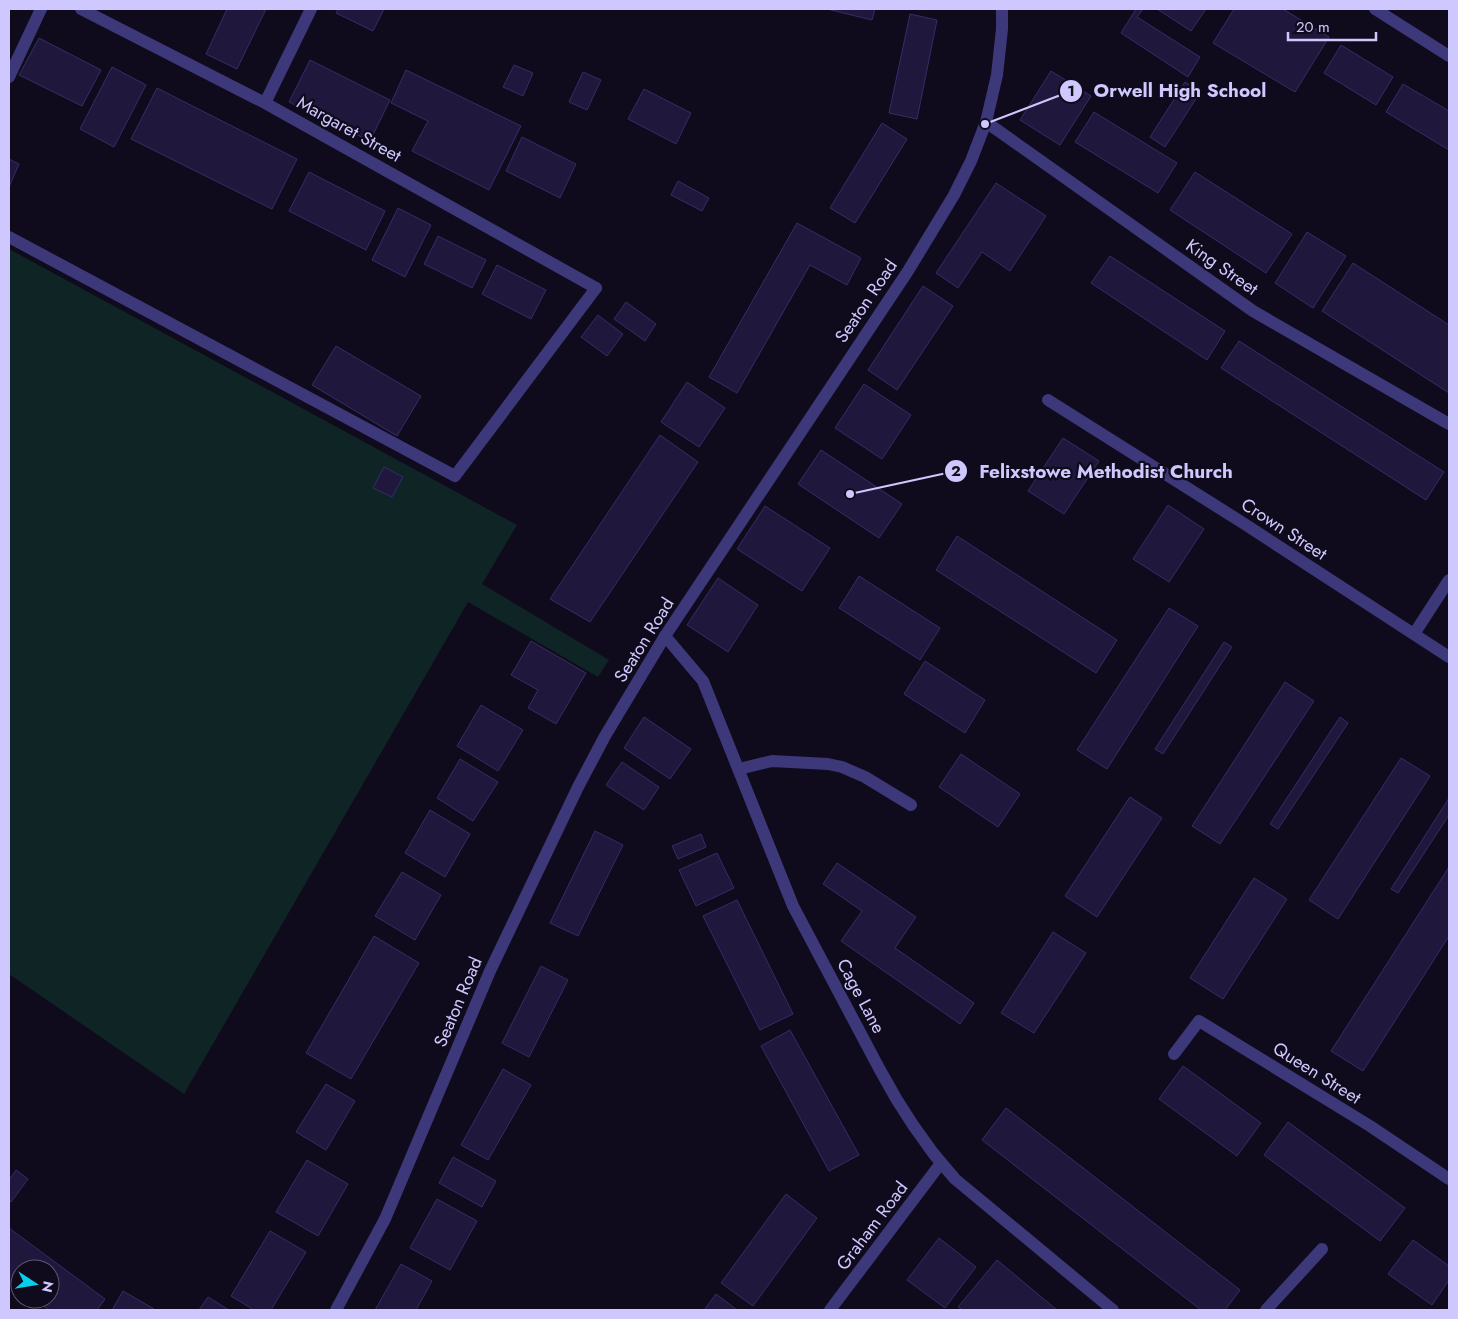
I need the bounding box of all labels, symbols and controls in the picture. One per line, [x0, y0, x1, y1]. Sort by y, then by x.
scale bar [1288, 10, 1376, 42]
text: 20 m [1296, 16, 1330, 38]
callout: Orwell High School [1059, 74, 1276, 108]
text: Orwell High School [1094, 77, 1266, 104]
text: 1 [1067, 80, 1075, 102]
street label: Margaret Street [292, 90, 407, 169]
street label: King Street [1181, 233, 1264, 302]
street label: Seaton Road [828, 254, 904, 348]
callout: Felixstowe Methodist Church [944, 454, 1242, 488]
text: Felixstowe Methodist Church [979, 458, 1233, 485]
text: 2 [951, 460, 961, 482]
street label: Crown Street [1236, 491, 1333, 567]
street label: Seaton Road [608, 593, 680, 687]
street label: Seaton Road [427, 953, 489, 1051]
street label: Cage Lane [830, 954, 892, 1038]
street label: Queen Street [1268, 1035, 1367, 1111]
street label: Graham Road [830, 1176, 914, 1276]
north arrow [10, 1259, 60, 1309]
text: N [37, 1279, 59, 1294]

